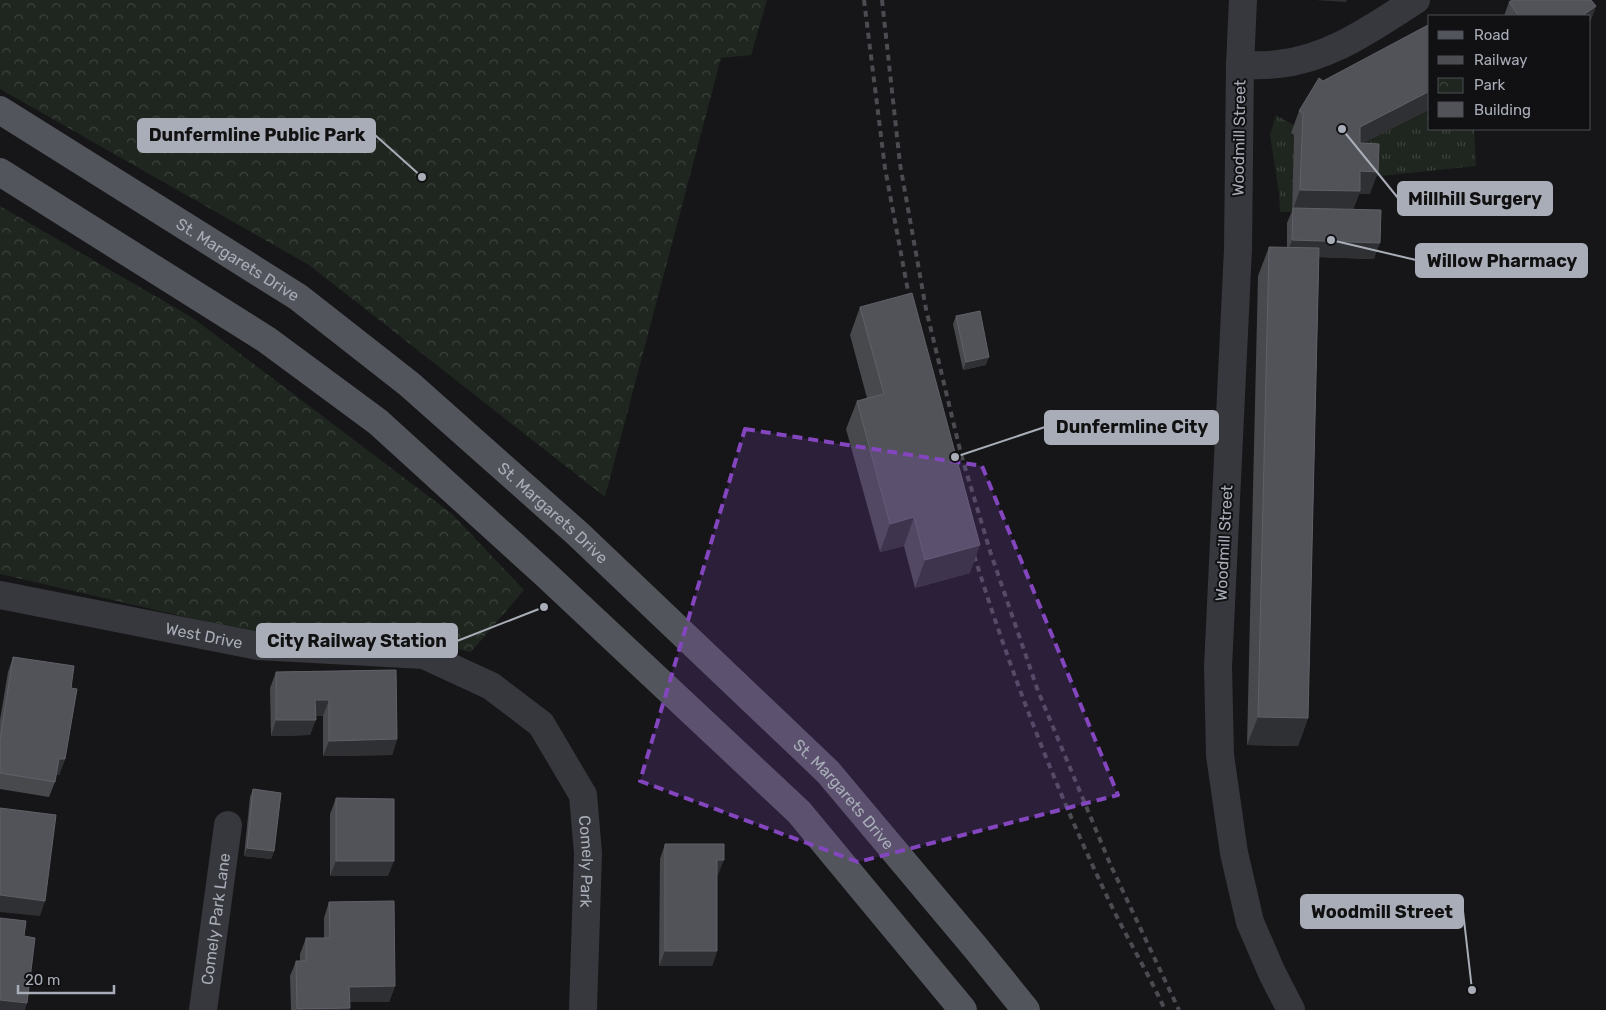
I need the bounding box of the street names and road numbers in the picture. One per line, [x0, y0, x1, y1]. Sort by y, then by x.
street label: Woodmill Street [1228, 80, 1250, 196]
street label: St. Margarets Drive [173, 214, 303, 305]
street label: St. Margarets Drive [494, 458, 612, 567]
street label: Woodmill Street [1211, 484, 1237, 602]
street label: West Drive [164, 618, 244, 652]
street label: St. Margarets Drive [790, 735, 898, 853]
street label: Comely Park [575, 814, 598, 909]
street label: Comely Park Lane [197, 852, 234, 986]

